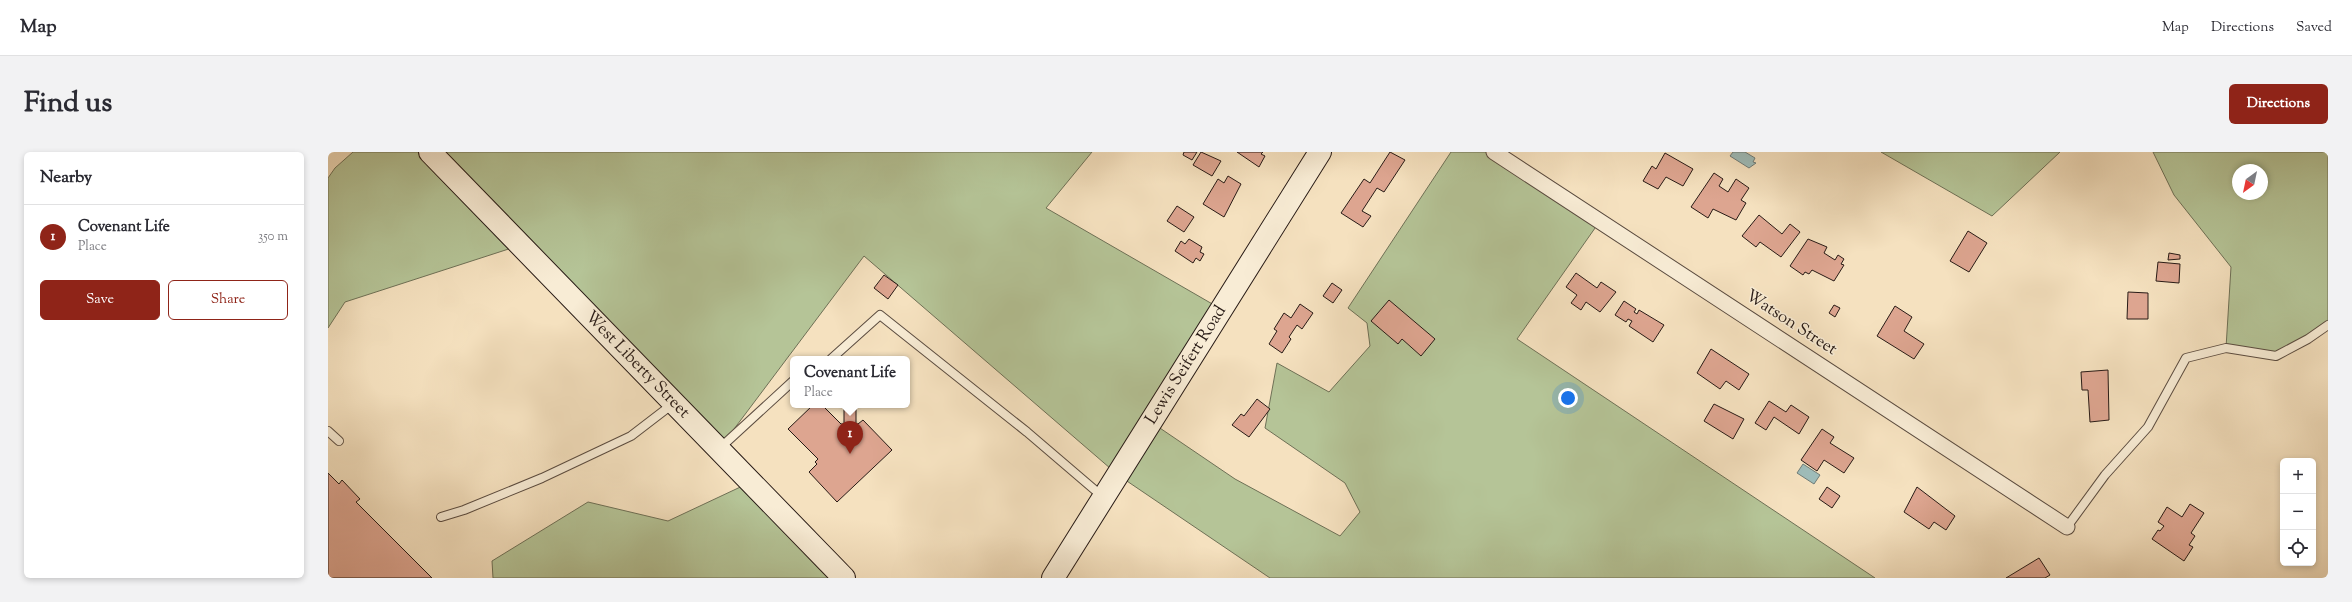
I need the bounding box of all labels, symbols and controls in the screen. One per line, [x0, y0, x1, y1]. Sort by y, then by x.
text: Map [20, 14, 57, 41]
text: Map [2162, 18, 2189, 38]
text: Directions [2211, 18, 2274, 38]
text: Saved [2296, 18, 2332, 38]
text: Find us [24, 84, 112, 124]
button: Directions [2229, 84, 2328, 124]
north arrow [2232, 164, 2268, 200]
text: Nearby [40, 166, 92, 190]
text: Covenant Life [78, 217, 170, 238]
text: 1 [51, 228, 55, 246]
text: 350 m [258, 228, 288, 246]
text: Place [78, 238, 107, 256]
button: Save [40, 280, 160, 320]
button: Share [168, 280, 288, 320]
street label: Watson Street [1740, 284, 1842, 362]
street label: Lewis Seifert Road [1140, 301, 1233, 429]
street label: West Liberty Street [579, 306, 695, 424]
popup [790, 356, 910, 408]
text: Covenant Life [804, 363, 896, 384]
text: Place [804, 384, 833, 402]
your location [1558, 388, 1578, 408]
pin: 1 [837, 421, 863, 454]
map controls [2280, 458, 2316, 566]
button: + [2280, 458, 2316, 494]
button: − [2280, 494, 2316, 530]
button: locate [2280, 530, 2316, 566]

